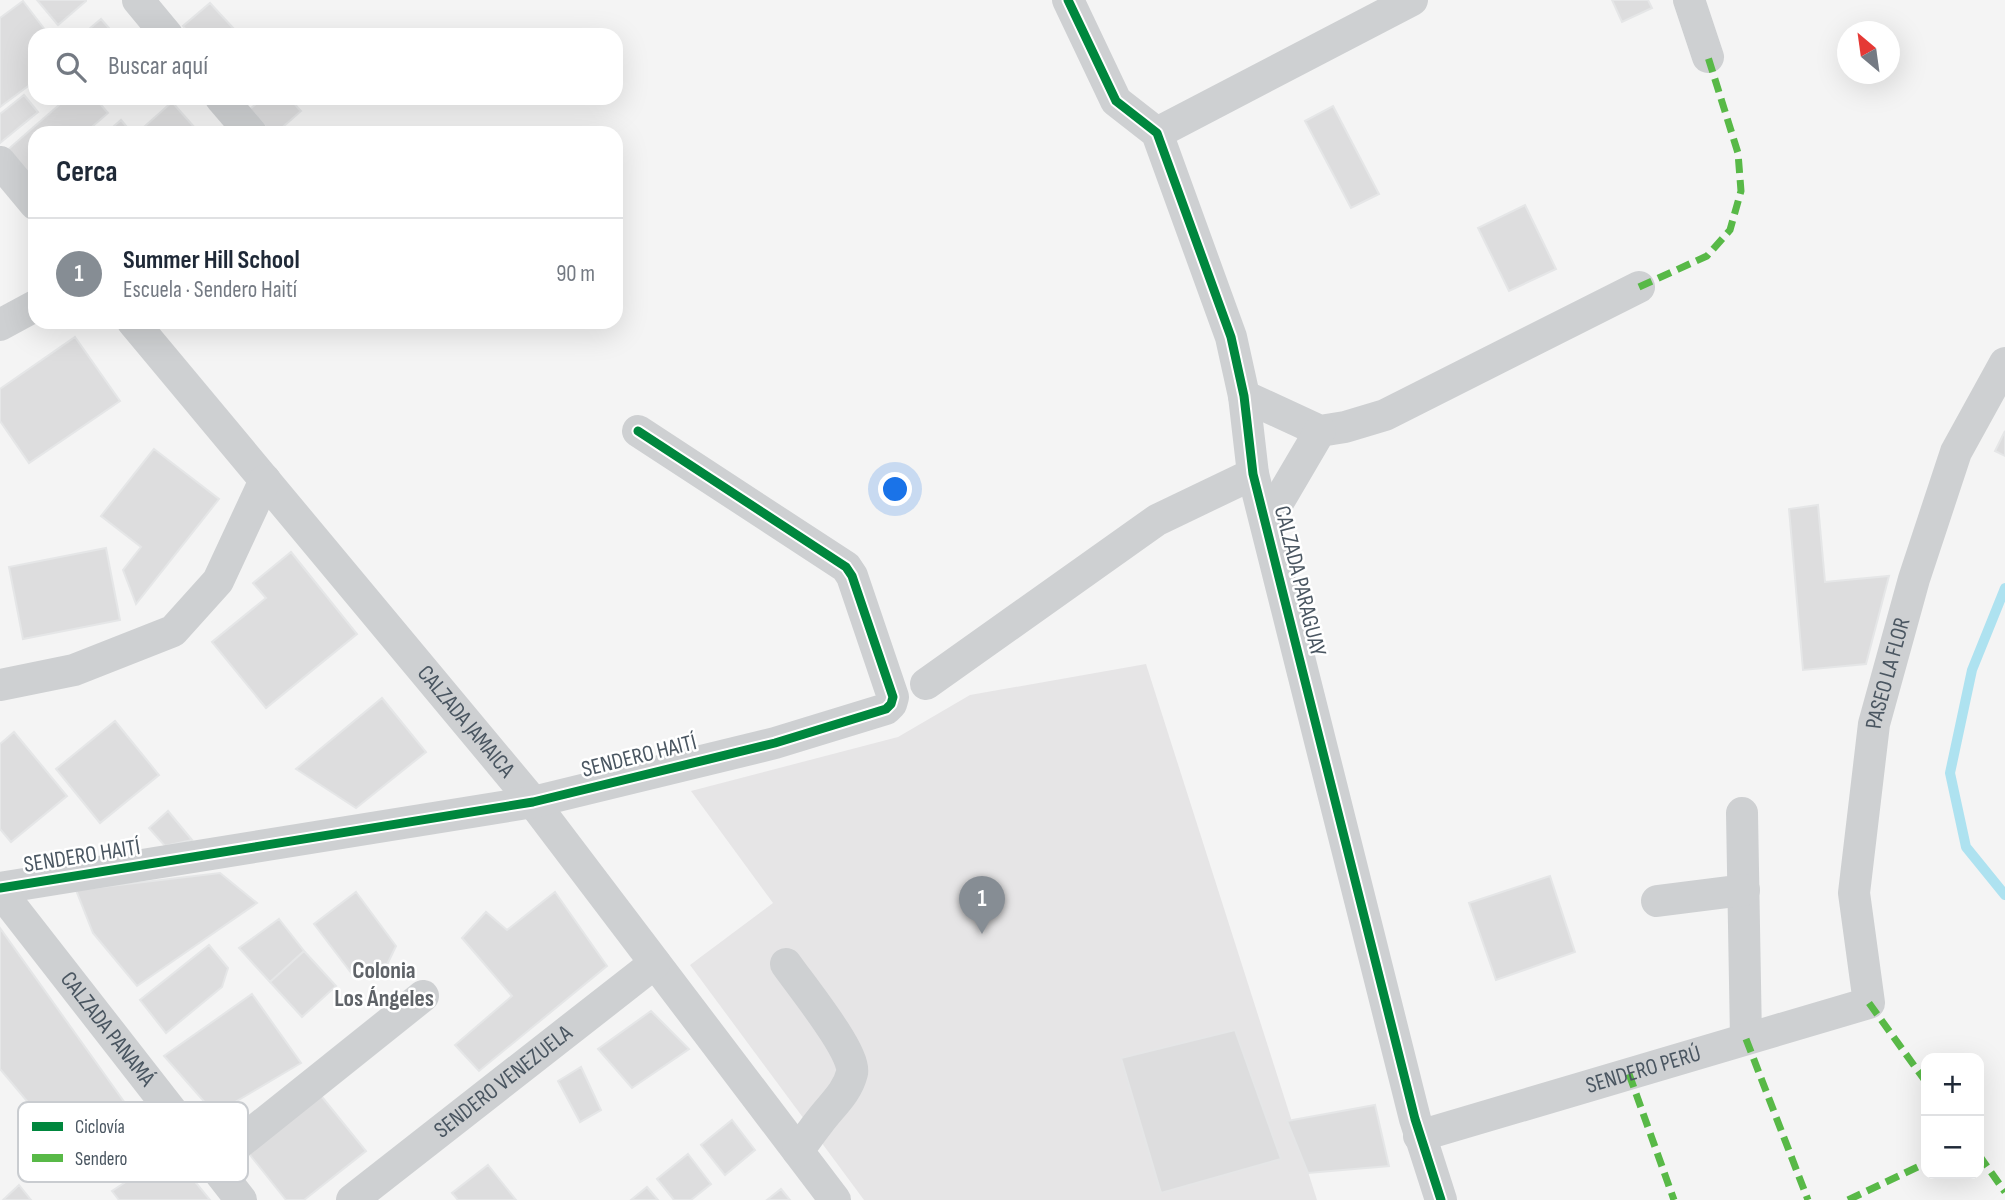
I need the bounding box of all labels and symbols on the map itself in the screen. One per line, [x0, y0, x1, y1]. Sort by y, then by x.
north arrow [1837, 21, 1900, 84]
your location [878, 472, 912, 506]
street label: CALZADA PARAGUAY [1268, 503, 1332, 659]
street label: PASEO LA FLOR [1860, 614, 1917, 730]
street label: CALZADA JAMAICA [411, 660, 521, 783]
street label: SENDERO HAITÍ [579, 728, 700, 784]
street label: SENDERO HAITÍ [22, 833, 143, 879]
pin: 1 [959, 876, 1005, 934]
district label: Colonia Los Ángeles [334, 956, 434, 1013]
street label: CALZADA PANAMÁ [54, 966, 161, 1092]
street label: SENDERO VENEZUELA [429, 1019, 578, 1144]
street label: SENDERO PERÚ [1583, 1039, 1704, 1100]
legend [18, 1102, 248, 1182]
text: Ciclovía [75, 1116, 125, 1139]
text: Sendero [75, 1148, 128, 1171]

